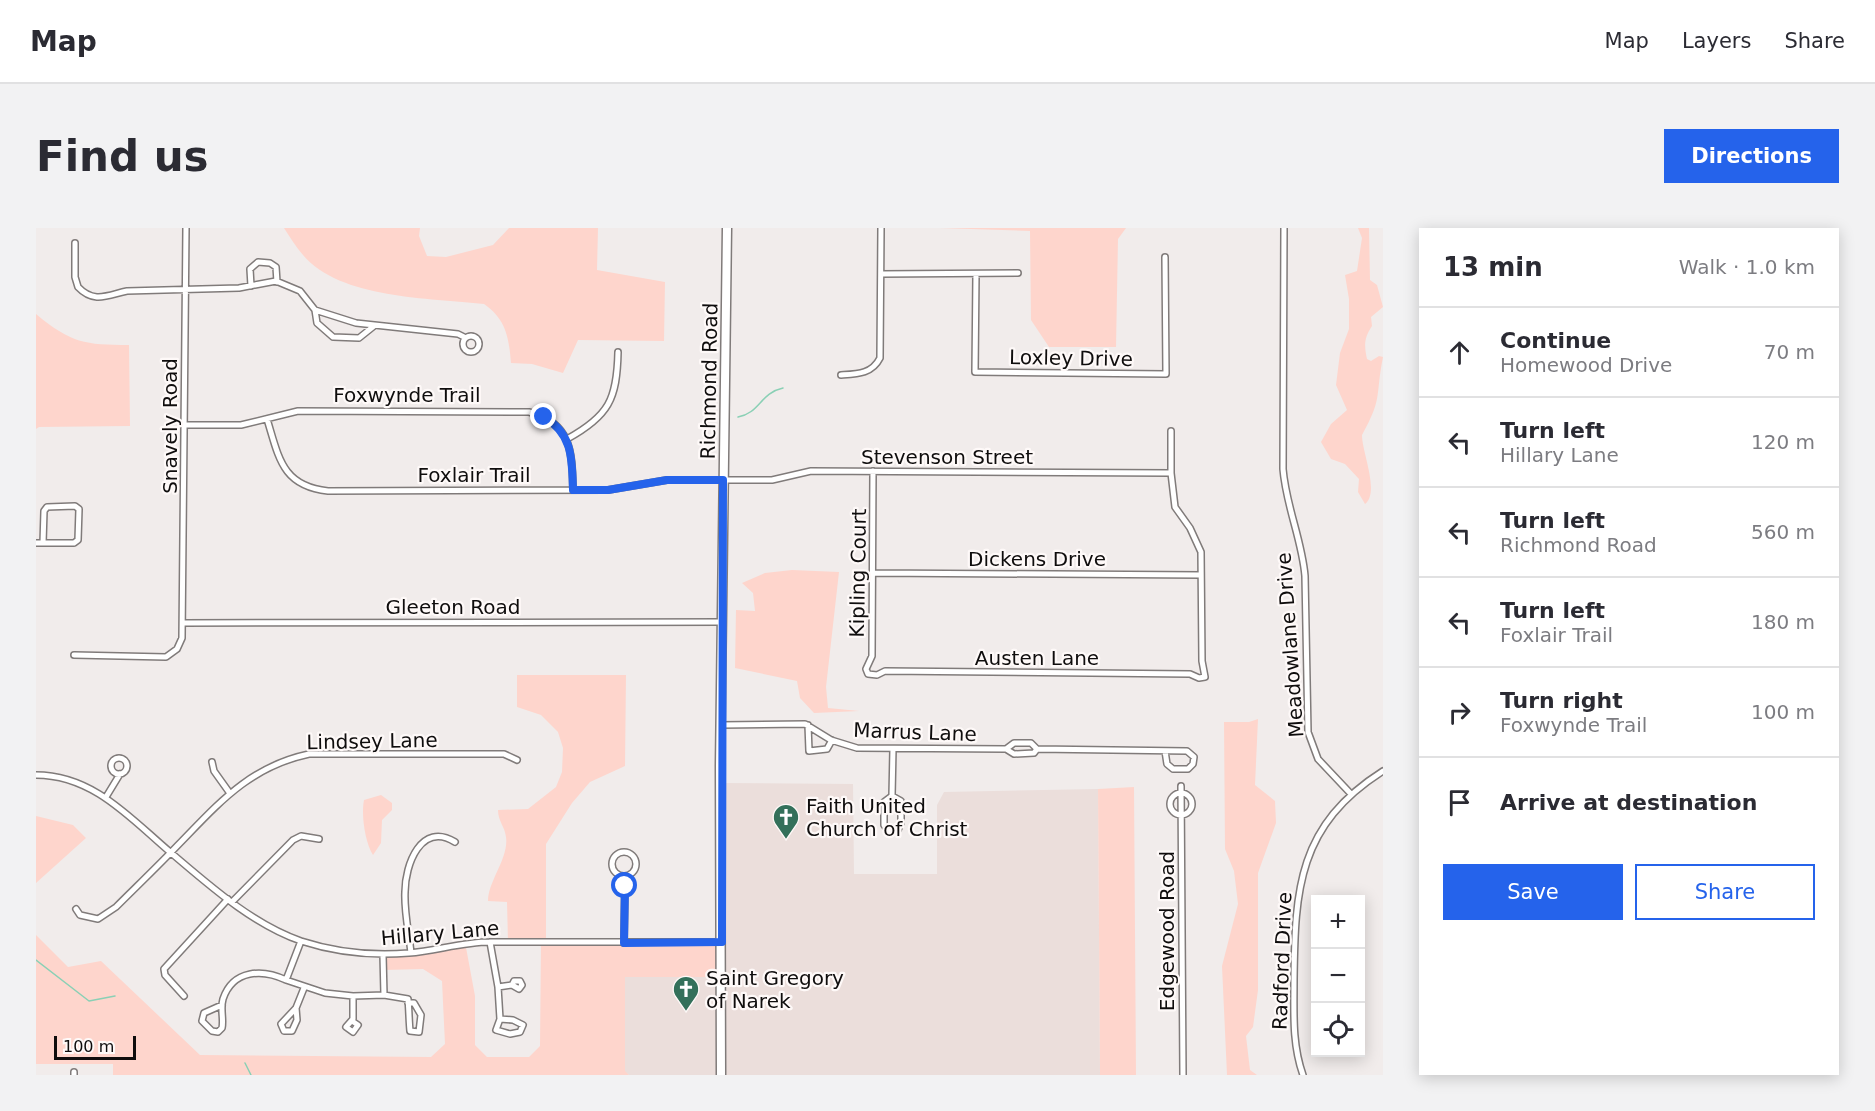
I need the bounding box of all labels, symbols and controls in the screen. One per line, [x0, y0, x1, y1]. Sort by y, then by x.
text: Map [30, 25, 97, 58]
text: Map [1605, 29, 1649, 53]
text: Layers [1682, 29, 1751, 53]
text: Share [1784, 29, 1845, 53]
button: Directions [1664, 129, 1839, 183]
text: Find us [36, 132, 209, 181]
text: 13 min [1443, 252, 1543, 282]
text: Walk · 1.0 km [1679, 255, 1815, 279]
street label: Richmond Road [696, 302, 722, 460]
text: Continue [1500, 328, 1611, 353]
icon: ahead [1443, 336, 1476, 369]
text: 70 m [1764, 340, 1815, 364]
street label: Loxley Drive [1009, 345, 1133, 371]
text: Homewood Drive [1500, 353, 1672, 377]
street label: Snavely Road [158, 358, 182, 494]
street label: Foxwynde Trail [333, 383, 481, 407]
route end [530, 403, 556, 429]
text: Turn left [1500, 418, 1605, 443]
icon: left [1443, 426, 1476, 459]
text: 120 m [1751, 430, 1815, 454]
text: Hillary Lane [1500, 443, 1619, 467]
street label: Stevenson Street [861, 445, 1033, 469]
street label: Foxlair Trail [417, 463, 531, 487]
street label: Kipling Court [845, 508, 871, 638]
text: Turn left [1500, 508, 1605, 533]
icon: left [1443, 516, 1476, 549]
text: 560 m [1751, 520, 1815, 544]
text: Richmond Road [1500, 533, 1657, 557]
street label: Dickens Drive [968, 547, 1106, 571]
street label: Meadowlane Drive [1272, 552, 1308, 738]
street label: Gleeton Road [386, 595, 520, 619]
text: Turn left [1500, 598, 1605, 623]
icon: left [1443, 606, 1476, 639]
text: 180 m [1751, 610, 1815, 634]
text: Foxlair Trail [1500, 623, 1613, 647]
street label: Austen Lane [975, 646, 1099, 670]
text: Turn right [1500, 688, 1623, 713]
icon: right [1443, 696, 1476, 729]
text: 100 m [1751, 700, 1815, 724]
text: Foxwynde Trail [1500, 713, 1647, 737]
street label: Marrus Lane [853, 718, 977, 746]
street label: Lindsey Lane [306, 728, 438, 754]
icon: arrive [1443, 786, 1476, 819]
text: Arrive at destination [1500, 790, 1757, 815]
place label: Faith United Church of Christ [806, 794, 968, 841]
church icon: Faith United Church of Christ [771, 802, 801, 840]
street label: Edgewood Road [1155, 851, 1179, 1011]
button: Save [1443, 864, 1623, 920]
button: Share [1635, 864, 1815, 920]
route start [611, 872, 637, 898]
street label: Radford Drive [1268, 892, 1296, 1030]
map controls [1311, 895, 1365, 1057]
button: + [1311, 895, 1365, 949]
street label: Hillary Lane [380, 916, 500, 950]
button: − [1311, 949, 1365, 1003]
place label: Saint Gregory of Narek [706, 966, 844, 1013]
church icon: Saint Gregory of Narek [671, 974, 701, 1012]
button: locate [1311, 1003, 1365, 1057]
scale bar [54, 1033, 136, 1060]
text: 100 m [63, 1037, 114, 1056]

